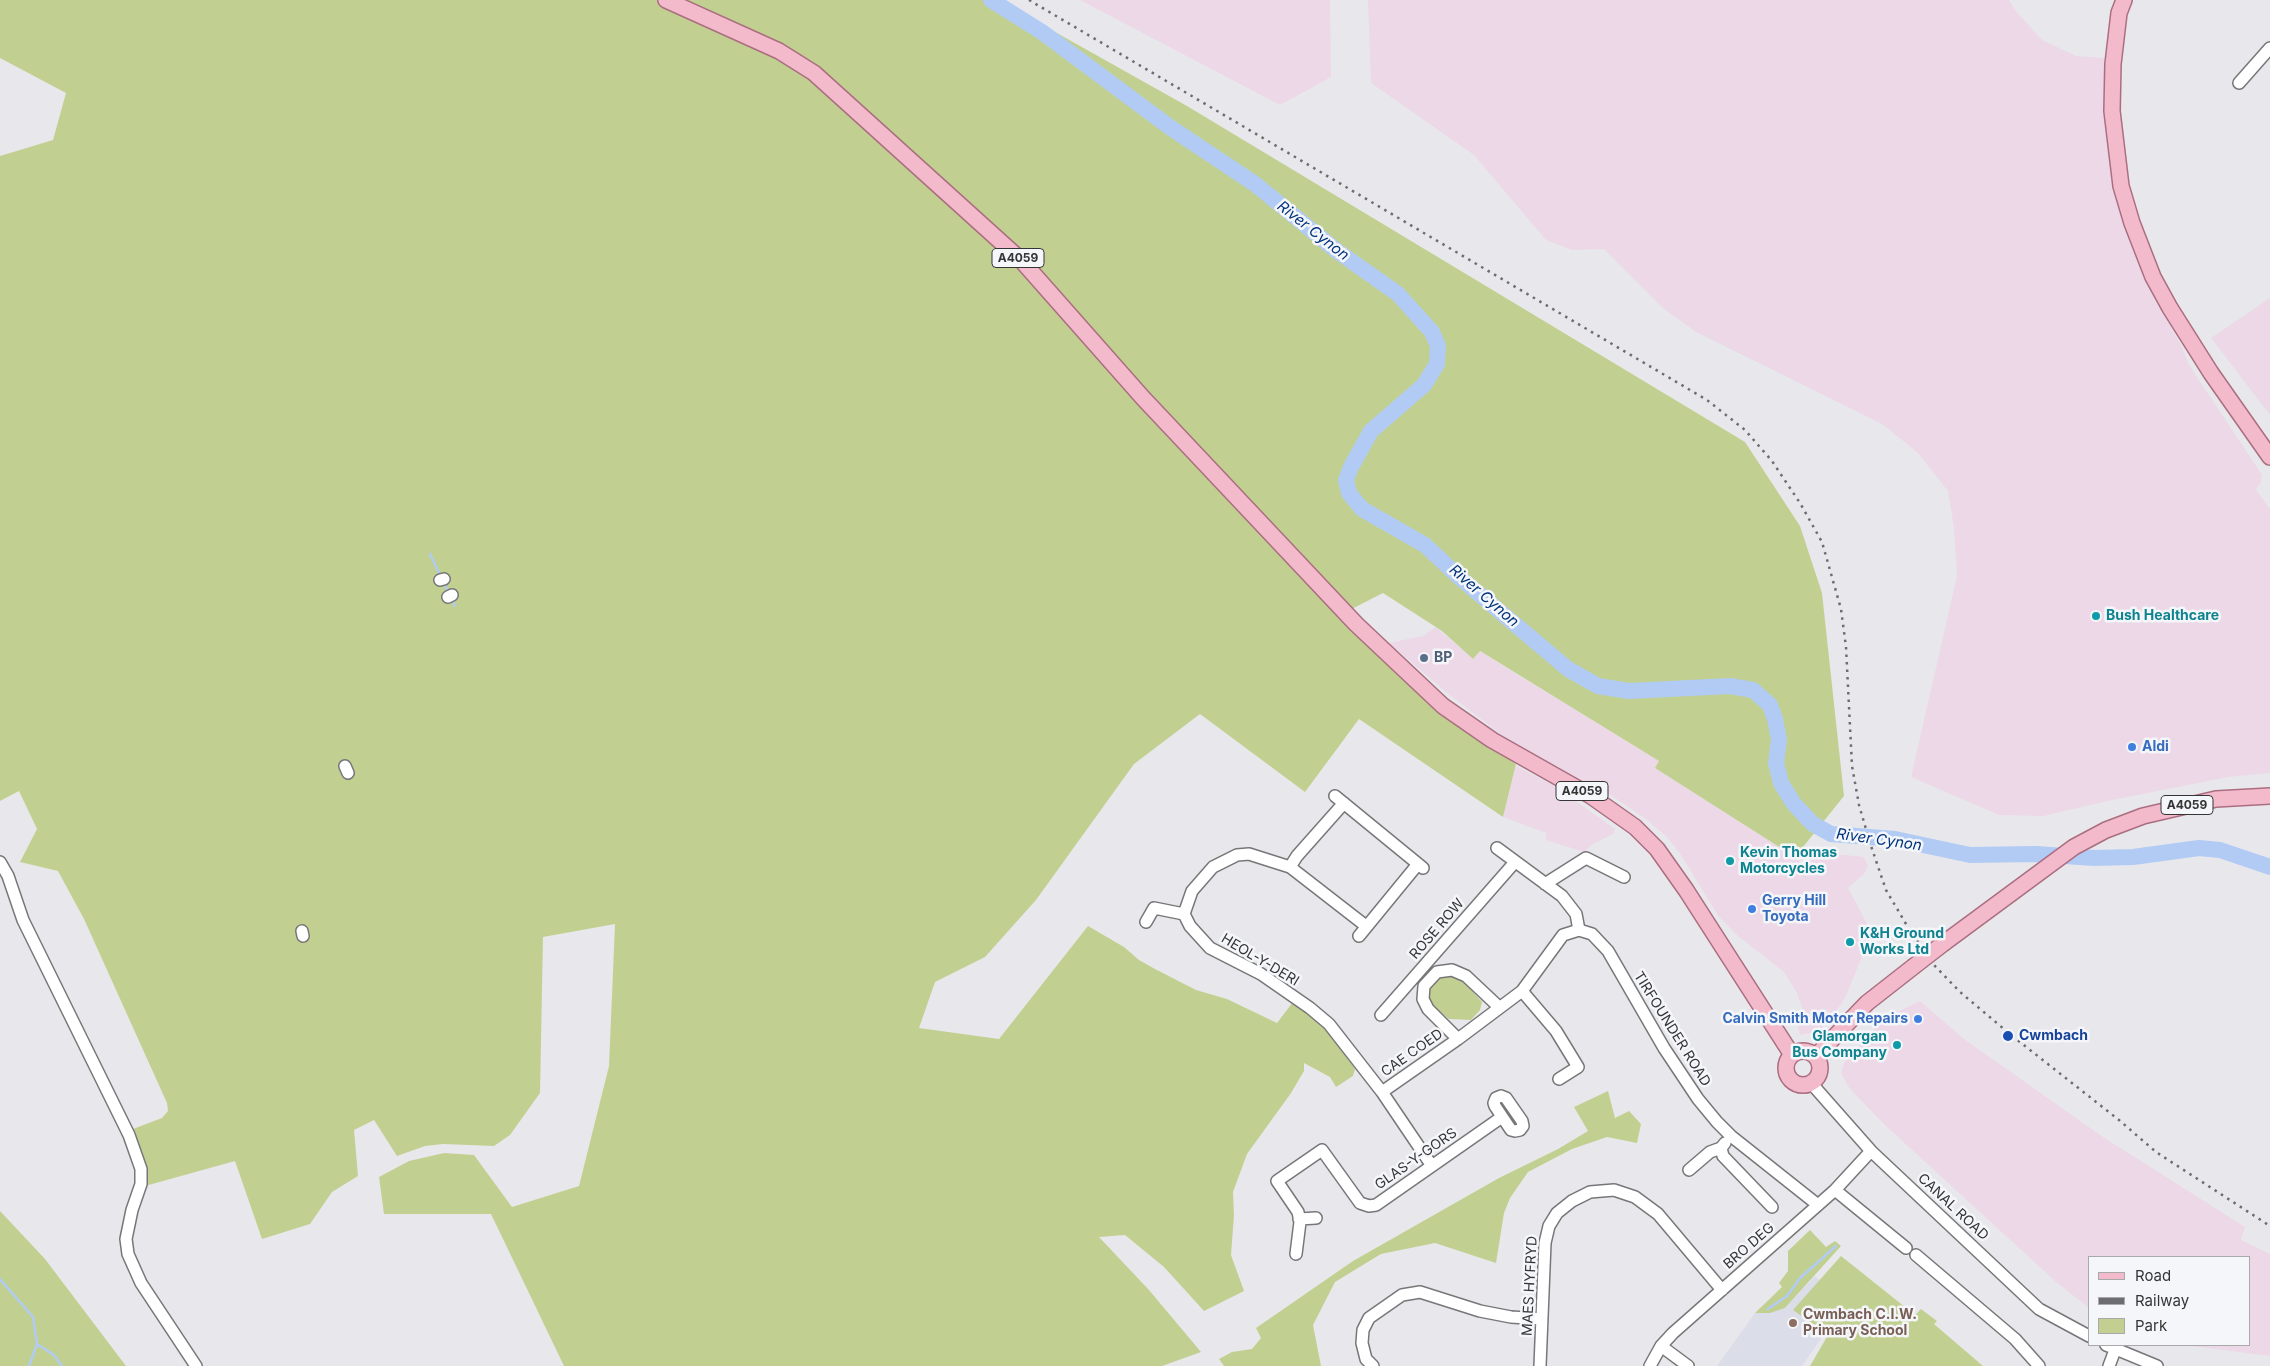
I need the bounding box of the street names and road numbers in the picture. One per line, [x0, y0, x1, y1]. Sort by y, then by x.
road number: A4059 [992, 248, 1044, 268]
road number: A4059 [1556, 781, 1608, 800]
road number: A4059 [2161, 796, 2213, 814]
street label: ROSE ROW [1406, 895, 1468, 963]
street label: HEOL-Y-DERI [1218, 930, 1302, 990]
street label: TIRFOUNDER ROAD [1630, 968, 1714, 1090]
street label: CAE COED [1378, 1026, 1446, 1080]
street label: GLAS-Y-GORS [1372, 1124, 1460, 1194]
street label: CANAL ROAD [1914, 1170, 1992, 1244]
street label: BRO DEG [1720, 1219, 1778, 1273]
street label: MAES HYFRYD [1519, 1236, 1541, 1336]

